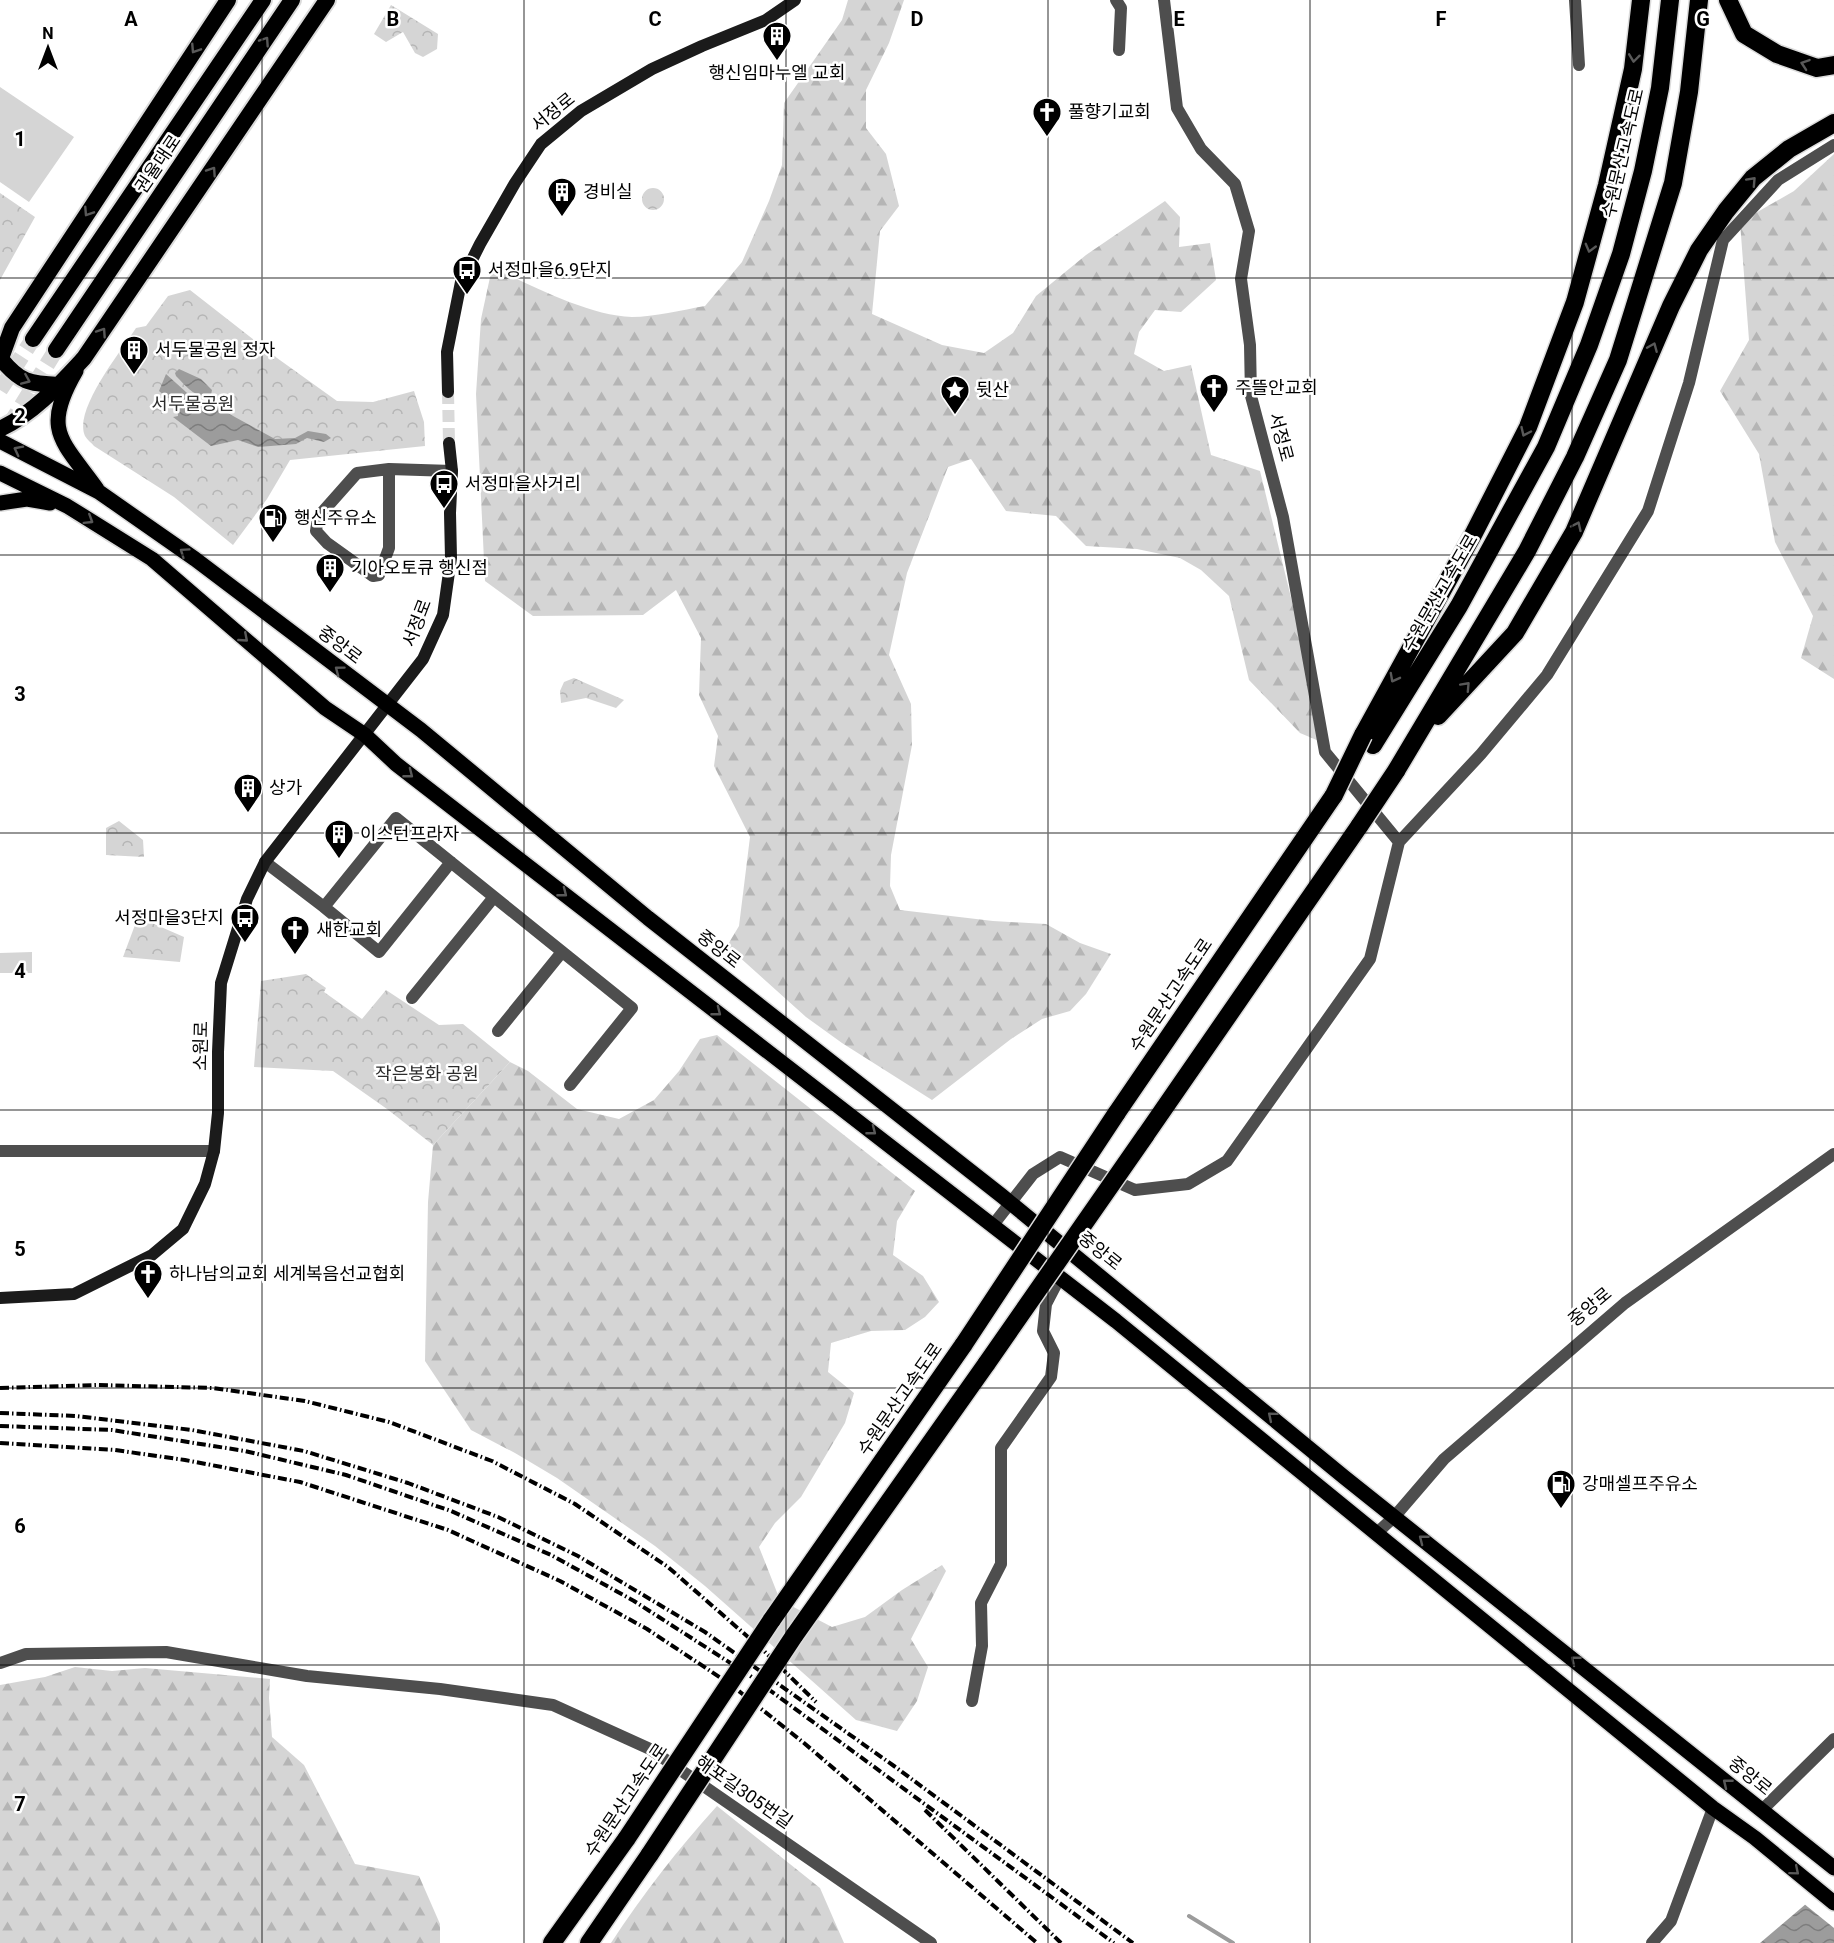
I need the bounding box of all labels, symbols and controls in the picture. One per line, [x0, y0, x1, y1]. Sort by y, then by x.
text: A [124, 7, 138, 31]
text: B [387, 7, 399, 31]
text: C [648, 7, 662, 31]
text: D [911, 7, 924, 31]
text: E [1173, 7, 1185, 31]
text: F [1436, 7, 1447, 31]
text: G [1696, 7, 1710, 31]
north arrow [18, 18, 78, 78]
building icon: 행신임마누엘 교회 [761, 20, 793, 62]
text: N [42, 24, 54, 43]
one-way arrow [258, 36, 269, 47]
one-way arrow [191, 43, 203, 53]
one-way arrow [1628, 53, 1641, 63]
one-way arrow [1800, 58, 1811, 71]
place label: 행신임마누엘 교회 [709, 62, 845, 83]
street label: 수원문산고속도로 [1597, 86, 1648, 220]
street label: 서정로 [527, 88, 579, 135]
church icon: 풀향기교회 [1031, 96, 1063, 138]
place label: 풀향기교회 [1068, 101, 1151, 122]
text: 1 [14, 127, 26, 151]
street label: 권율대로 [130, 130, 185, 197]
one-way arrow [205, 167, 216, 178]
building icon: 경비실 [546, 176, 578, 218]
one-way arrow [1745, 177, 1756, 188]
place label: 경비실 [583, 181, 633, 202]
one-way arrow [84, 205, 95, 216]
one-way arrow [1585, 242, 1597, 253]
bus stop icon: 서정마을6.9단지 [451, 254, 483, 296]
place label: 서정마을6.9단지 [488, 259, 612, 280]
one-way arrow [95, 327, 106, 338]
building icon: 서두물공원 정자 [118, 334, 150, 376]
place label: 서두물공원 정자 [155, 339, 276, 360]
one-way arrow [1646, 343, 1658, 354]
church icon: 주뜰안교회 [1198, 372, 1230, 414]
one-way arrow [20, 373, 31, 385]
place icon: 뒷산 [939, 374, 971, 416]
place label: 주뜰안교회 [1235, 377, 1318, 398]
place label: 뒷산 [976, 379, 1009, 400]
park label: 서두물공원 [152, 393, 234, 414]
text: 2 [14, 404, 26, 428]
street label: 서정로 [1265, 410, 1298, 464]
one-way arrow [1521, 425, 1533, 436]
one-way arrow [13, 446, 24, 458]
bus stop icon: 서정마을사거리 [428, 468, 460, 510]
place label: 서정마을사거리 [465, 473, 581, 494]
fuel station icon: 행신주유소 [257, 502, 289, 544]
place label: 행신주유소 [294, 507, 377, 528]
one-way arrow [83, 512, 93, 524]
one-way arrow [1569, 522, 1581, 533]
street label: 수원문산고속도로 [1397, 530, 1482, 655]
one-way arrow [179, 548, 190, 559]
building icon: 기아오토큐 행신점 [314, 552, 346, 594]
place label: 기아오토큐 행신점 [351, 557, 488, 578]
street label: 서정로 [398, 596, 435, 650]
street label: 중앙로 [314, 621, 366, 668]
one-way arrow [237, 630, 248, 641]
one-way arrow [335, 666, 346, 677]
one-way arrow [1390, 671, 1401, 682]
text: 3 [14, 682, 26, 706]
one-way arrow [1459, 682, 1470, 693]
one-way arrow [402, 766, 413, 777]
building icon: 상가 [232, 772, 264, 814]
place label: 상가 [269, 777, 303, 798]
building icon: 이스턴프라자 [323, 818, 355, 860]
place label: 이스턴프라자 [360, 823, 460, 844]
one-way arrow [556, 885, 567, 896]
bus stop icon: 서정마을3단지 [229, 902, 261, 944]
place label: 서정마을3단지 [115, 907, 224, 928]
church icon: 새한교회 [279, 914, 311, 956]
place label: 새한교회 [316, 919, 382, 940]
street label: 중앙로 [693, 925, 745, 972]
street label: 수원문산고속도로 [1125, 934, 1216, 1056]
text: 4 [14, 959, 26, 983]
one-way arrow [711, 1004, 722, 1015]
street label: 소원로 [190, 1021, 211, 1071]
park label: 작은봉화 공원 [375, 1063, 479, 1084]
one-way arrow [865, 1123, 876, 1134]
street label: 중앙로 [1074, 1227, 1126, 1274]
text: 5 [14, 1237, 26, 1261]
church icon: 하나남의교회 세계복음선교협회 [132, 1258, 164, 1300]
place label: 하나남의교회 세계복음선교협회 [169, 1263, 405, 1284]
street label: 중앙로 [1564, 1283, 1615, 1331]
street label: 수원문산고속도로 [853, 1338, 946, 1459]
one-way arrow [1268, 1412, 1279, 1423]
fuel station icon: 강매셀프주유소 [1545, 1468, 1577, 1510]
place label: 강매셀프주유소 [1582, 1473, 1698, 1494]
text: 6 [14, 1514, 26, 1538]
one-way arrow [1419, 1535, 1430, 1546]
one-way arrow [1571, 1657, 1582, 1668]
street label: 수원문산고속도로 [580, 1739, 671, 1861]
street label: 해포길305번길 [692, 1751, 797, 1833]
street label: 중앙로 [1724, 1752, 1776, 1799]
one-way arrow [1723, 1779, 1734, 1790]
text: 7 [14, 1792, 26, 1816]
one-way arrow [1788, 1863, 1799, 1874]

